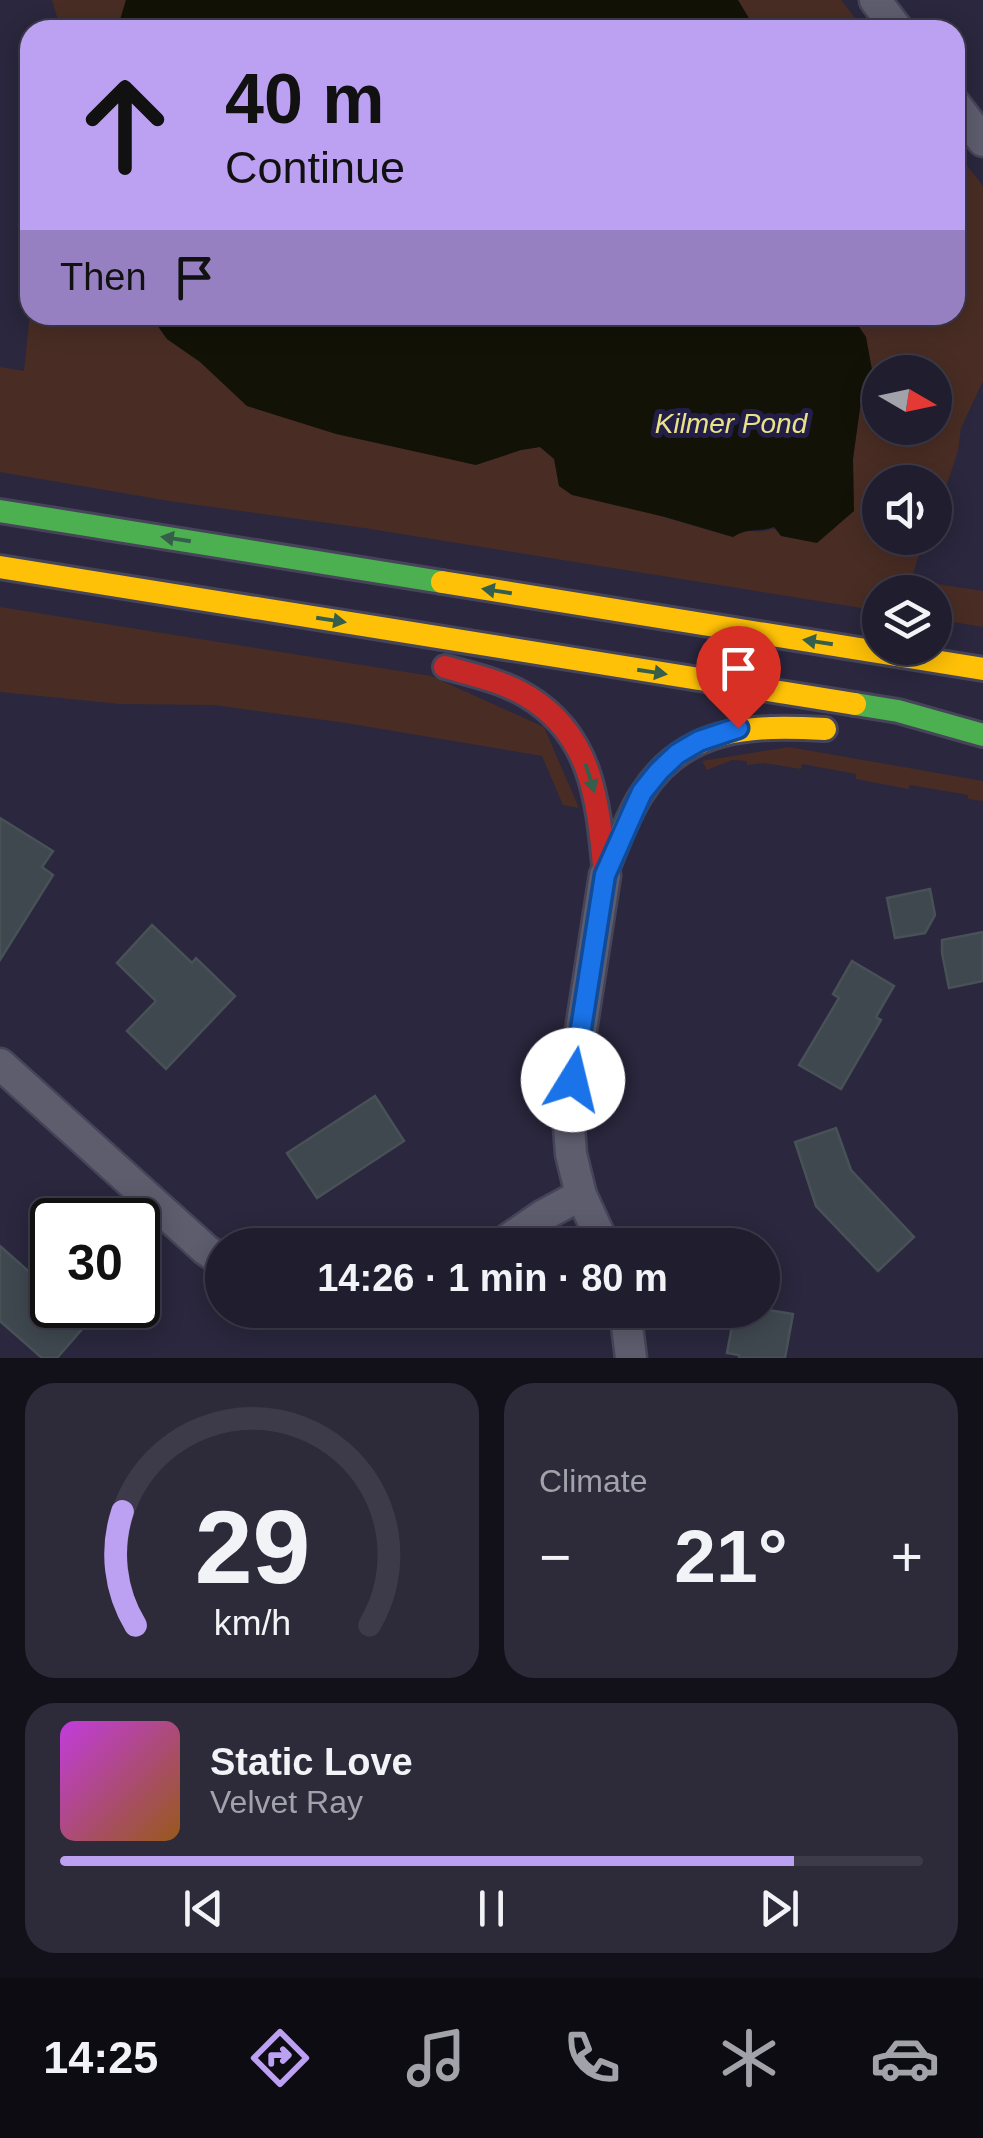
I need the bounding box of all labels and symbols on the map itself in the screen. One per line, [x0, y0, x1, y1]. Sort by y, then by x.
north arrow [862, 355, 952, 445]
water label: Kilmer Pond [655, 408, 809, 439]
one-way arrow [160, 531, 191, 546]
one-way arrow [480, 582, 512, 598]
one-way arrow [316, 613, 348, 628]
pin [696, 626, 781, 729]
one-way arrow [801, 634, 833, 649]
one-way arrow [637, 665, 668, 680]
one-way arrow [584, 763, 599, 793]
position arrow [521, 1028, 625, 1132]
speed limit sign: 30 [30, 1198, 160, 1328]

